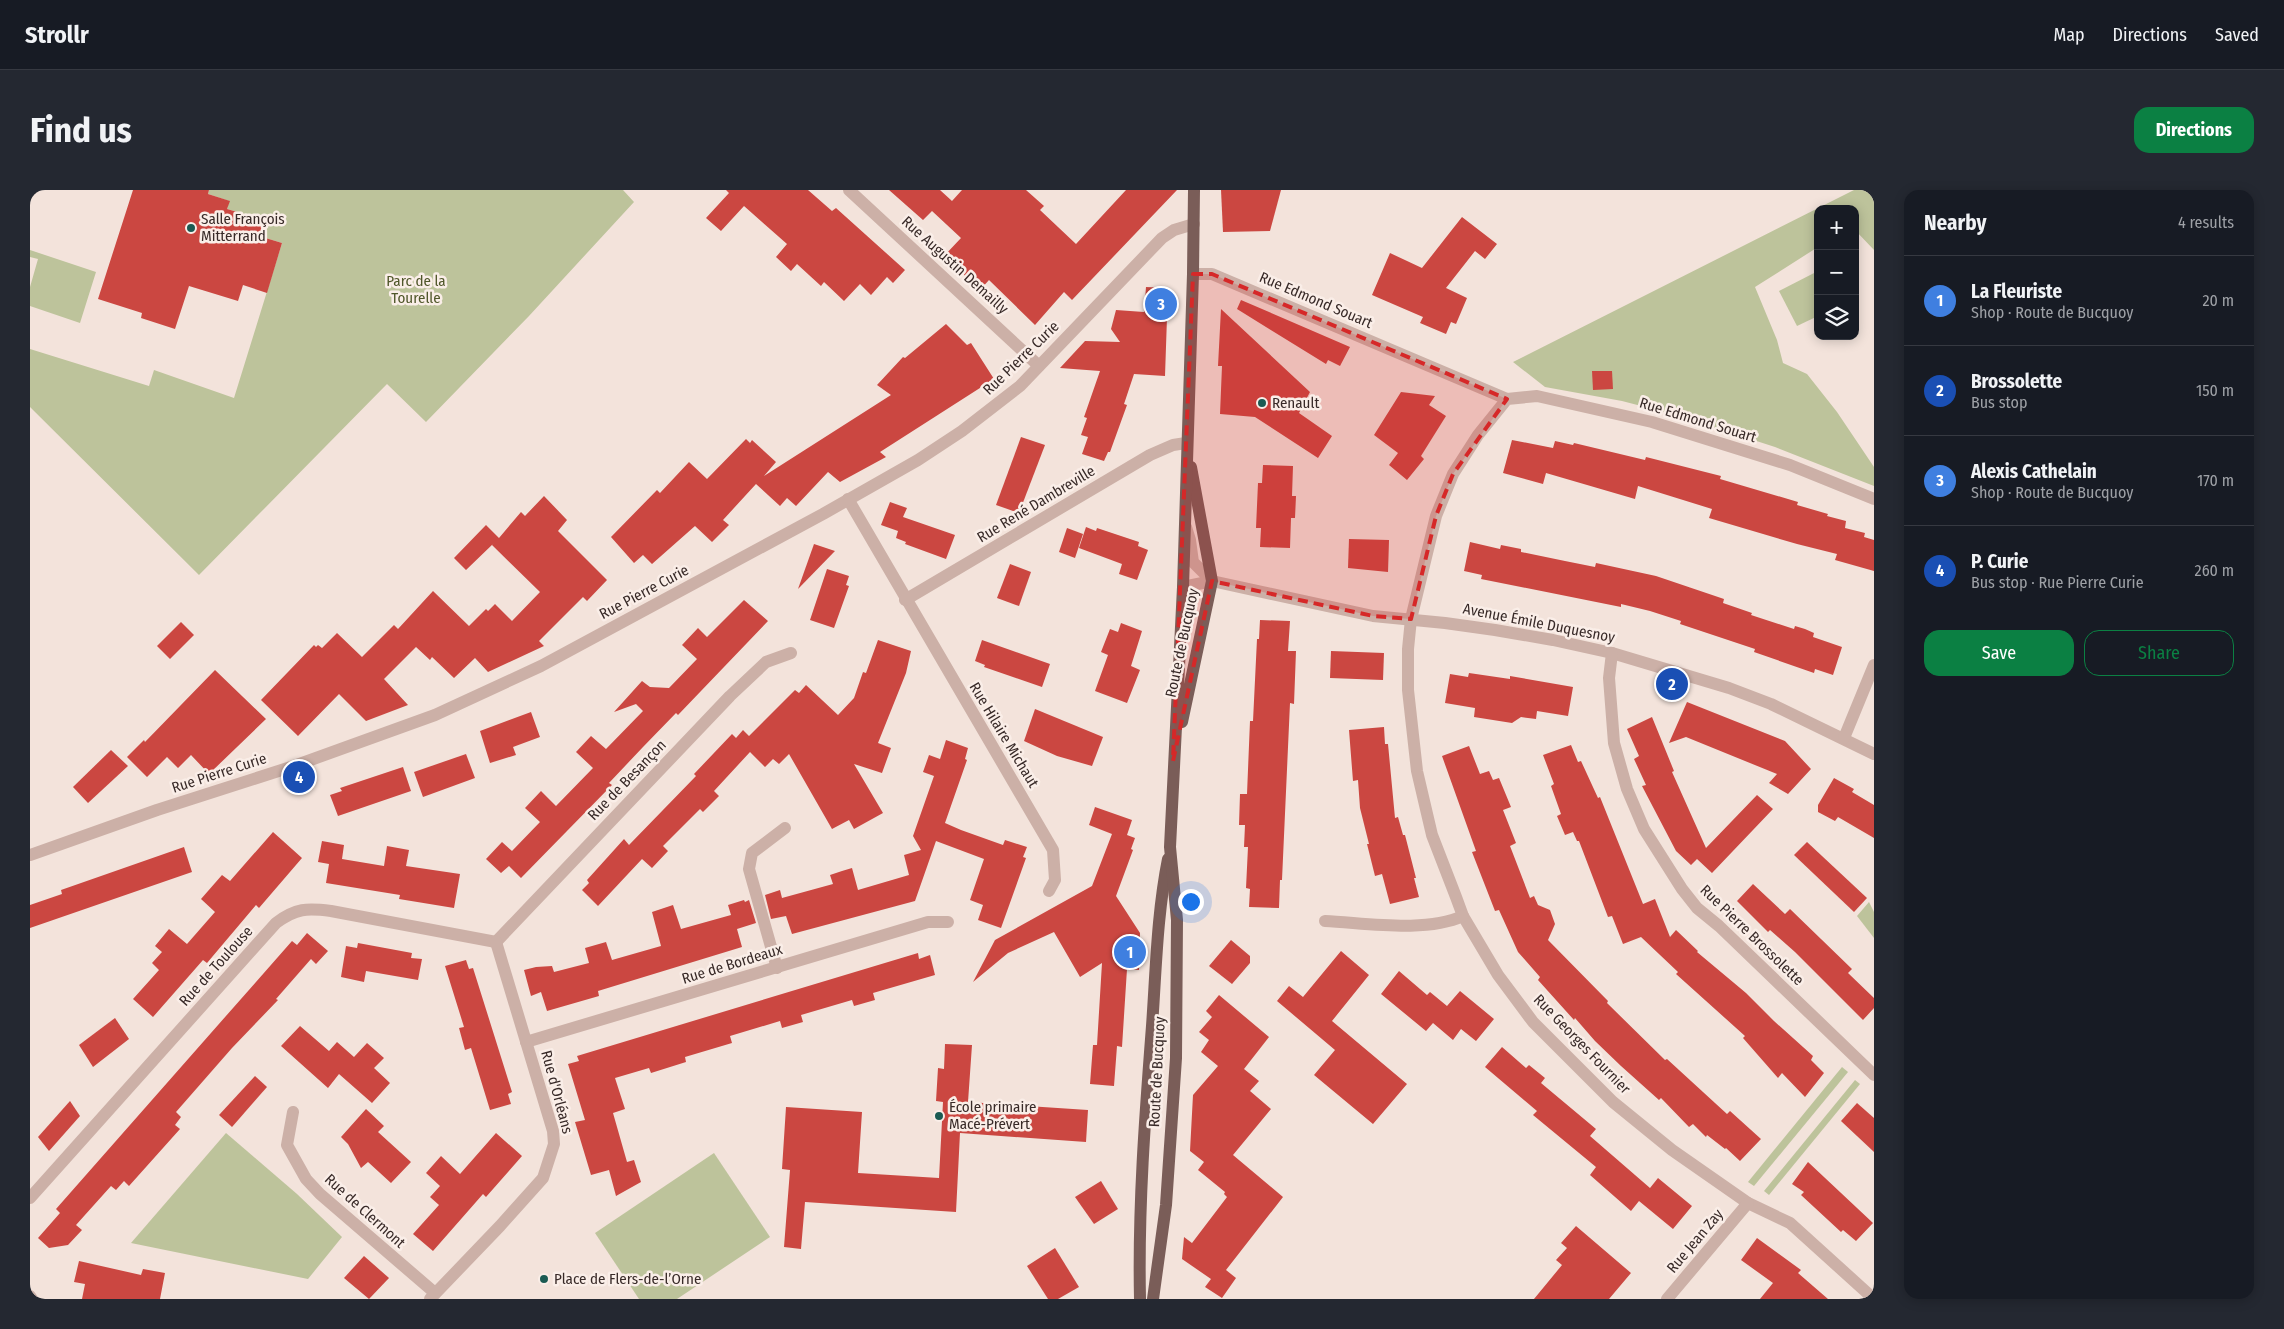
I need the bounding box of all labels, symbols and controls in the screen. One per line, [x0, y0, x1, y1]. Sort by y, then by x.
text: Strollr [25, 21, 89, 49]
text: Map [2053, 24, 2085, 46]
text: Directions [2113, 24, 2187, 46]
text: Saved [2215, 24, 2259, 46]
button: Directions [2134, 107, 2254, 153]
text: Find us [30, 109, 132, 151]
map controls [1814, 205, 1859, 340]
button: + [1814, 205, 1859, 250]
place label: Salle François Mitterrand [201, 210, 285, 245]
text: Nearby [1924, 210, 1986, 236]
street label: Rue Augustin Demailly [898, 212, 1012, 318]
text: 4 results [2178, 213, 2234, 232]
marker: Salle François Mitterrand [185, 222, 197, 234]
button: − [1814, 250, 1859, 295]
street label: Rue Edmond Souart [1257, 268, 1375, 332]
park label: Parc de la Tourelle [386, 272, 446, 307]
text: La Fleuriste [1971, 280, 2062, 303]
pin: 3 [1145, 285, 1177, 323]
text: 1 [1937, 291, 1943, 310]
text: 20 m [2203, 291, 2234, 310]
button: layers [1814, 295, 1859, 340]
text: Shop · Route de Bucquoy [1971, 303, 2133, 322]
street label: Rue Pierre Curie [979, 317, 1063, 399]
text: Brossolette [1971, 370, 2062, 393]
text: 2 [1936, 381, 1944, 400]
text: 150 m [2196, 381, 2234, 400]
text: Bus stop [1971, 393, 2027, 412]
place label: Renault [1272, 394, 1319, 412]
street label: Rue Edmond Souart [1637, 394, 1759, 446]
marker: Renault [1256, 397, 1268, 409]
text: Alexis Cathelain [1971, 460, 2097, 483]
street label: Rue René Dambreville [974, 462, 1098, 546]
text: 3 [1936, 471, 1944, 490]
text: 170 m [2197, 471, 2234, 490]
text: Shop · Route de Bucquoy [1971, 483, 2133, 502]
text: P. Curie [1971, 550, 2028, 573]
street label: Rue Pierre Curie [596, 561, 692, 623]
text: 4 [1936, 561, 1944, 580]
text: 260 m [2195, 561, 2234, 580]
text: Bus stop · Rue Pierre Curie [1971, 573, 2144, 592]
street label: Route de Bucquoy [1162, 587, 1202, 699]
street label: Avenue Émile Duquesnoy [1462, 599, 1617, 647]
button: Save [1924, 630, 2074, 676]
button: Share [2084, 630, 2234, 676]
pin: 2 [1656, 665, 1688, 703]
street label: Rue Hilaire Michaut [966, 679, 1043, 791]
street label: Rue de Besançon [584, 736, 670, 824]
street label: Rue Pierre Curie [169, 749, 269, 797]
pin: 4 [283, 758, 315, 796]
street label: Rue Pierre Brossolette [1697, 881, 1807, 989]
your location [1178, 889, 1204, 915]
street label: Rue de Toulouse [175, 922, 257, 1010]
pin: 1 [1114, 933, 1146, 971]
street label: Rue de Bordeaux [680, 940, 785, 988]
street label: Rue Georges Fournier [1530, 990, 1635, 1098]
street label: Route de Bucquoy [1145, 1016, 1169, 1128]
street label: Rue d'Orléans [537, 1048, 577, 1136]
place label: École primaire Macé-Prévert [949, 1098, 1036, 1133]
marker: École primaire Macé-Prévert [933, 1110, 945, 1122]
street label: Rue de Clermont [321, 1170, 409, 1252]
street label: Rue Jean Zay [1663, 1205, 1727, 1277]
place label: Place de Flers-de-l’Orne [554, 1270, 701, 1288]
marker: Place de Flers-de-l’Orne [538, 1273, 550, 1285]

